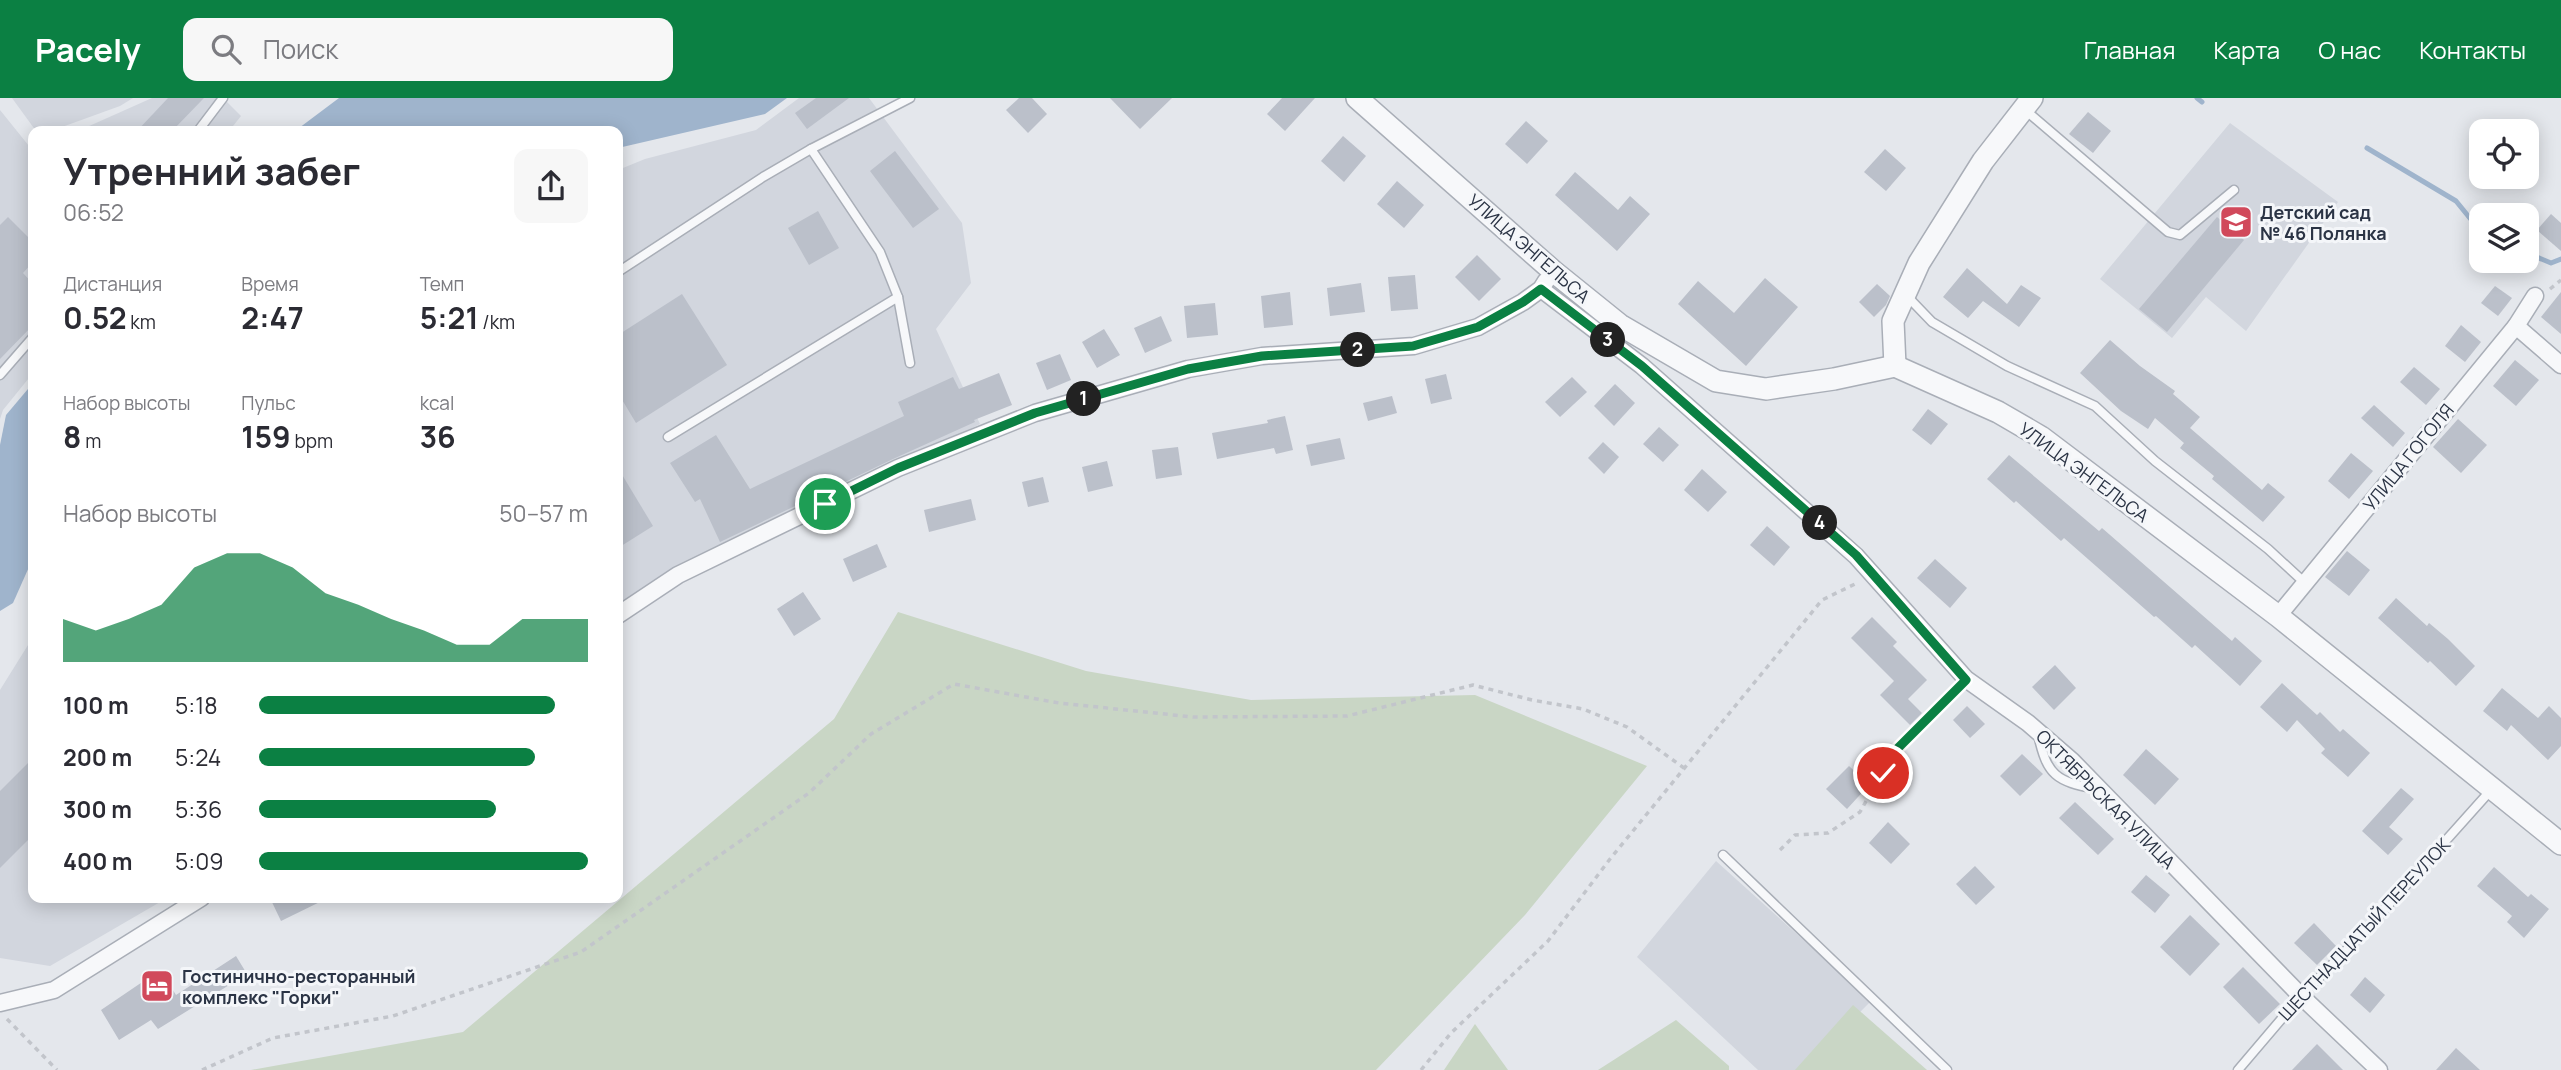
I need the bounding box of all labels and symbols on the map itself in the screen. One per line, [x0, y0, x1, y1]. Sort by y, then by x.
street label: УЛИЦА ЭНГЕЛЬСА [1463, 188, 1596, 308]
place label: Детский сад № 46 Полянка [2260, 200, 2387, 245]
school or university icon: Детский сад № 46 Полянка [2217, 203, 2255, 241]
pin: 3 [1590, 322, 1626, 358]
pin: 2 [1340, 332, 1376, 368]
pin: 1 [1066, 382, 1102, 416]
street label: УЛИЦА ГОГОЛЯ [2357, 398, 2459, 516]
street label: УЛИЦА ЭНГЕЛЬСА [2014, 417, 2154, 528]
pin [795, 474, 855, 534]
pin: 4 [1802, 506, 1838, 540]
street label: ОКТЯБРЬСКАЯ УЛИЦА [2031, 724, 2181, 874]
pin [1853, 743, 1913, 803]
street label: ШЕСТНАДЦАТЫЙ ПЕРЕУЛОК [2273, 832, 2455, 1025]
place label: Гостинично-ресторанный комплекс "Горки" [182, 964, 416, 1009]
hotel icon: Гостинично-ресторанный комплекс "Горки" [138, 967, 176, 1005]

